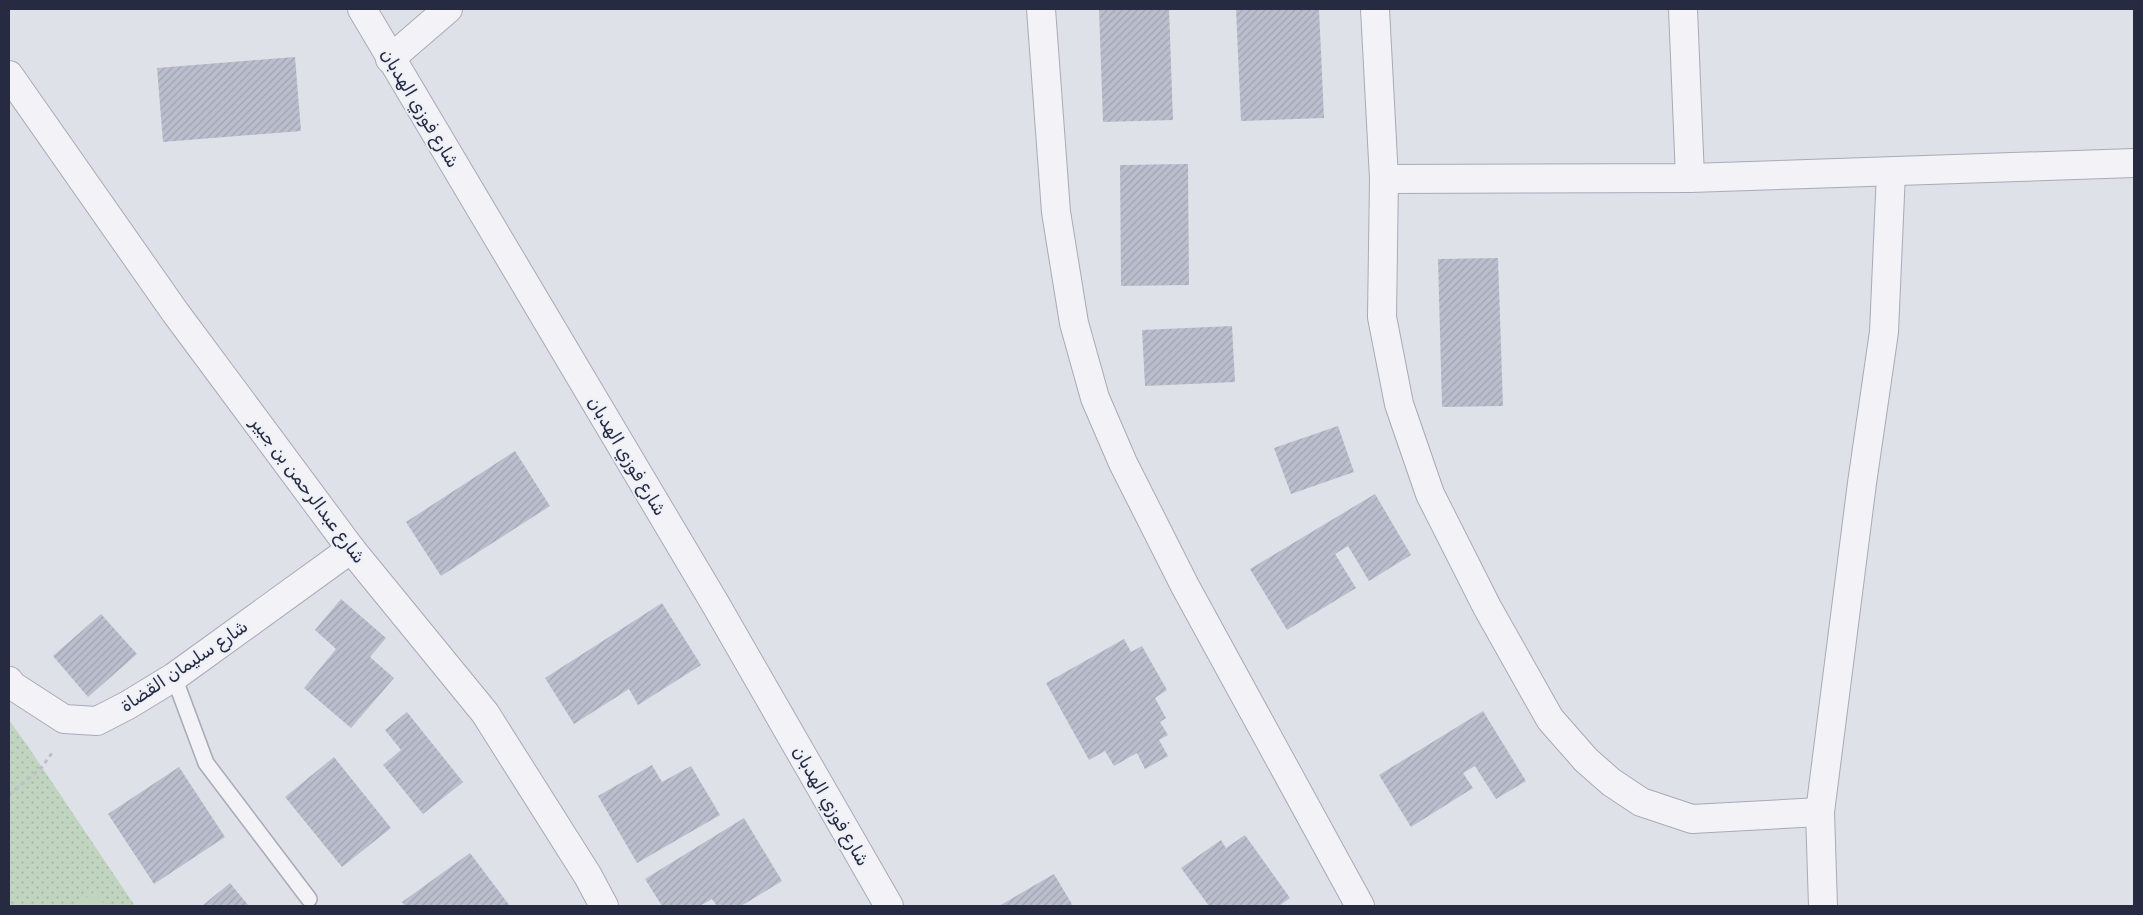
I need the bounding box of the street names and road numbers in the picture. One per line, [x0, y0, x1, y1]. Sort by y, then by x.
street label: شارع فوزي الهدبان [375, 44, 464, 172]
street label: شارع فوزي الهدبان [582, 392, 671, 520]
street label: شارع عبدالرحمن بن جبير [244, 412, 370, 568]
street label: شارع سليمان القضاة [116, 615, 253, 718]
street label: شارع فوزي الهدبان [787, 742, 874, 870]

